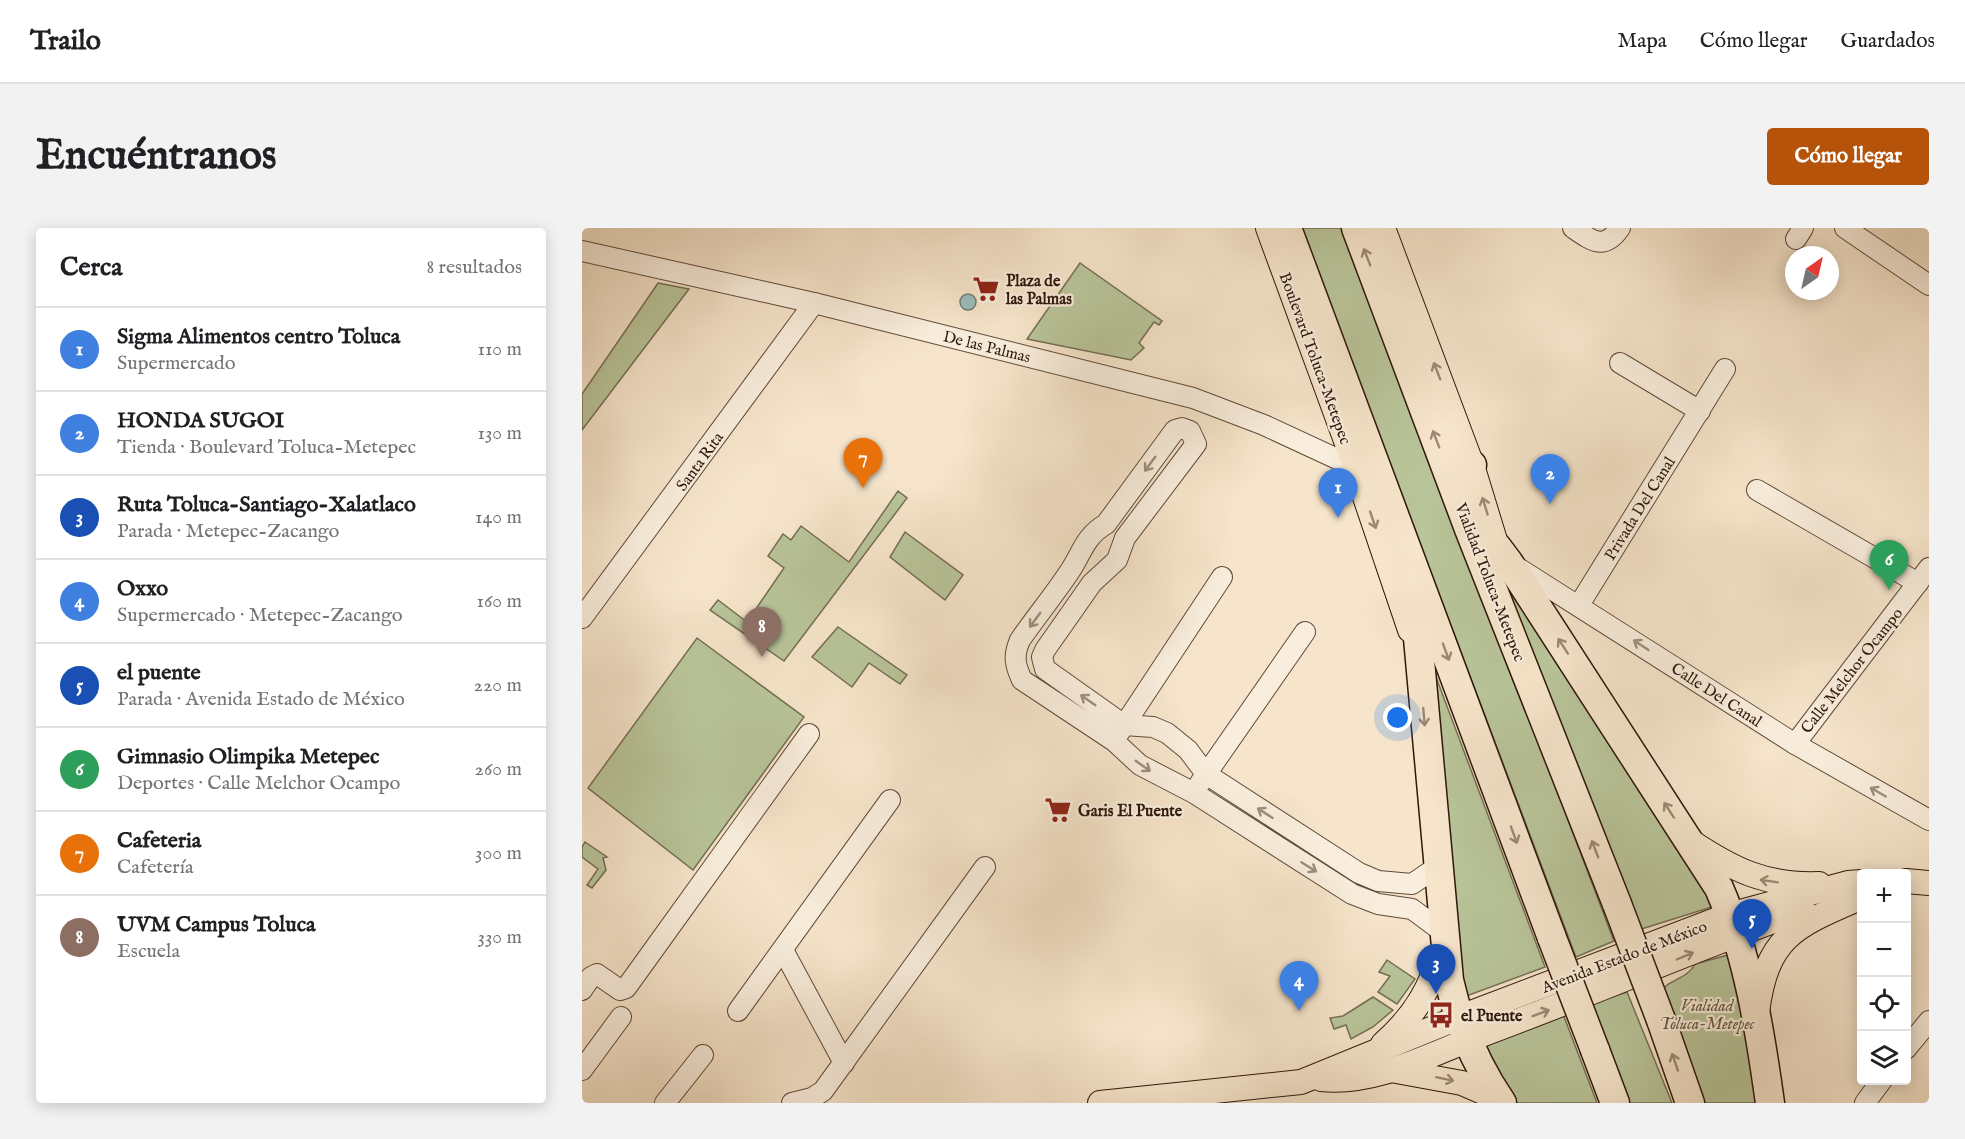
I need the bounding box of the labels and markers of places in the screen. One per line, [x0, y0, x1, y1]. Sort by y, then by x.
place label: Plaza de las Palmas [1005, 272, 1072, 310]
supermarket icon: Plaza de las Palmas [971, 274, 1001, 304]
pin: 7 [844, 438, 882, 488]
pin: 2 [1530, 454, 1570, 504]
pin: 1 [1318, 468, 1358, 518]
pin: 6 [1870, 540, 1908, 590]
pin: 8 [742, 608, 782, 657]
supermarket icon: Garis El Puente [1043, 795, 1073, 825]
place label: Garis El Puente [1078, 802, 1183, 822]
pin: 5 [1732, 900, 1772, 949]
pin: 3 [1416, 944, 1456, 994]
pin: 4 [1280, 962, 1318, 1011]
bus stop icon: el Puente [1426, 1000, 1456, 1030]
place label: el Puente [1461, 1007, 1523, 1027]

